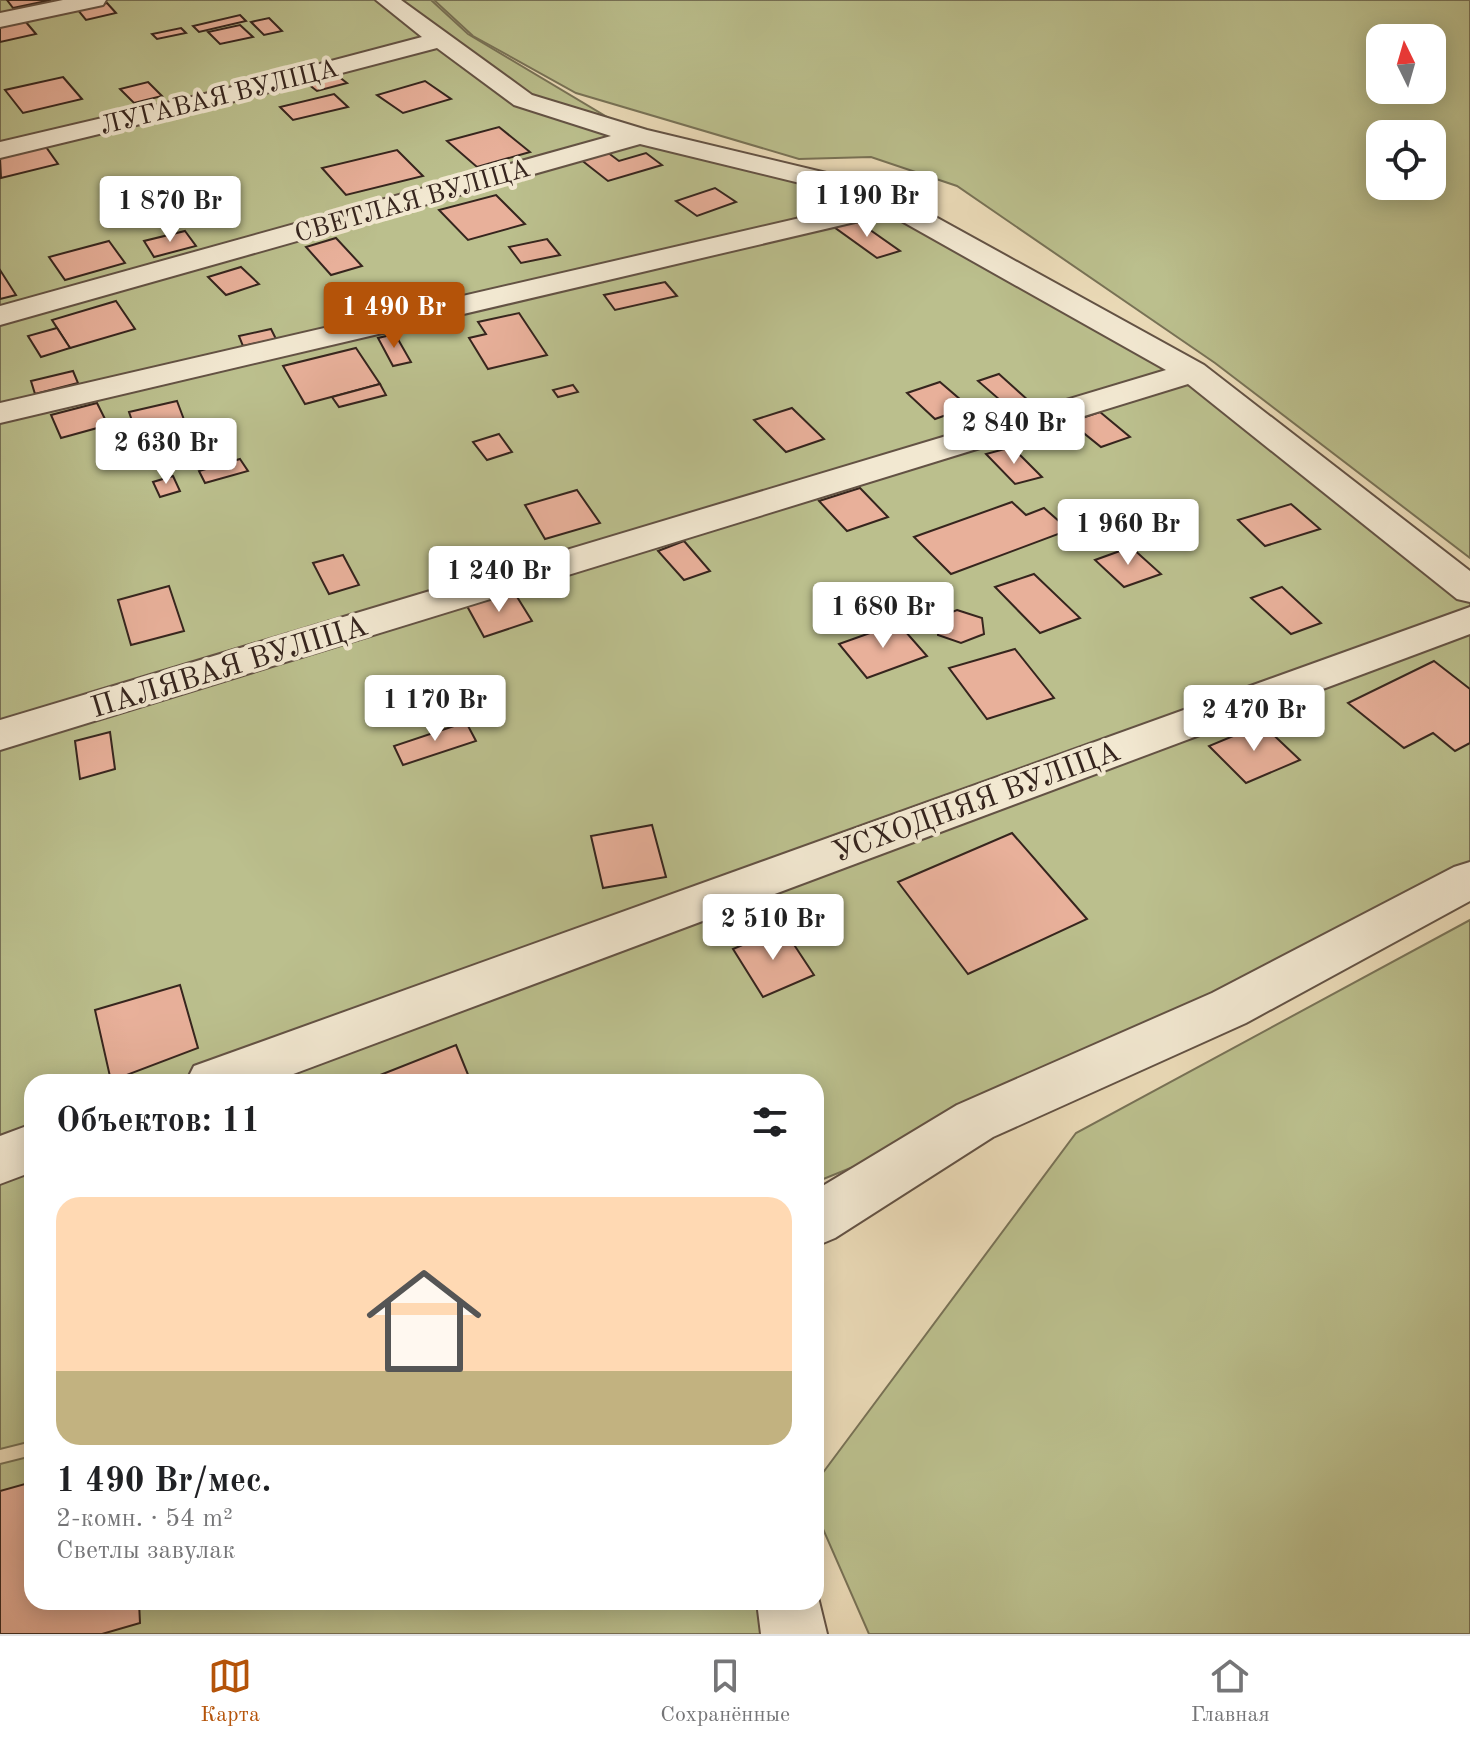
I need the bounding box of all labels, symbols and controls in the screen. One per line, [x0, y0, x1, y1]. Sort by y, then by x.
north arrow [1366, 24, 1446, 104]
map controls [1366, 24, 1446, 200]
street label: ЛУГАВАЯ ВУЛІЦА [98, 56, 341, 140]
button: locate [1366, 120, 1446, 200]
street label: СВЕТЛАЯ ВУЛІЦА [292, 156, 533, 248]
pin: 1 190 Br [784, 171, 950, 239]
pin: 1 870 Br [87, 176, 253, 244]
text: 1 190 Br [815, 184, 919, 210]
text: 1 870 Br [118, 189, 222, 215]
pin: 1 490 Br [311, 282, 477, 350]
text: 1 490 Br [342, 295, 446, 321]
pin: 2 840 Br [931, 398, 1097, 466]
text: 2 840 Br [962, 411, 1066, 437]
pin: 2 630 Br [83, 418, 249, 486]
text: 2 630 Br [114, 431, 218, 457]
pin: 1 960 Br [1045, 499, 1211, 567]
text: 1 960 Br [1076, 512, 1180, 538]
pin: 1 240 Br [416, 546, 582, 614]
text: 1 240 Br [447, 559, 551, 585]
pin: 1 680 Br [800, 582, 966, 650]
text: 1 680 Br [831, 595, 935, 621]
street label: ПАЛЯВАЯ ВУЛІЦА [88, 612, 372, 724]
pin: 1 170 Br [352, 675, 518, 743]
pin: 2 470 Br [1171, 685, 1337, 753]
text: 1 170 Br [383, 688, 487, 714]
text: 2 470 Br [1202, 698, 1306, 724]
street label: УСХОДНЯЯ ВУЛІЦА [829, 737, 1125, 869]
pin: 2 510 Br [690, 894, 856, 962]
text: 2 510 Br [721, 907, 825, 933]
icon: filters [748, 1100, 792, 1144]
text: Объектов: 11 [56, 1105, 260, 1139]
icon: home [352, 1249, 496, 1393]
text: 1 490 Br/мес. [56, 1465, 271, 1499]
text: 2-комн. · 54 m² [56, 1506, 233, 1532]
text: Светлы завулак [56, 1538, 235, 1564]
tab: Карта [200, 1654, 260, 1729]
tab: Сохранённые [660, 1654, 790, 1729]
tab: Главная [1191, 1654, 1270, 1729]

